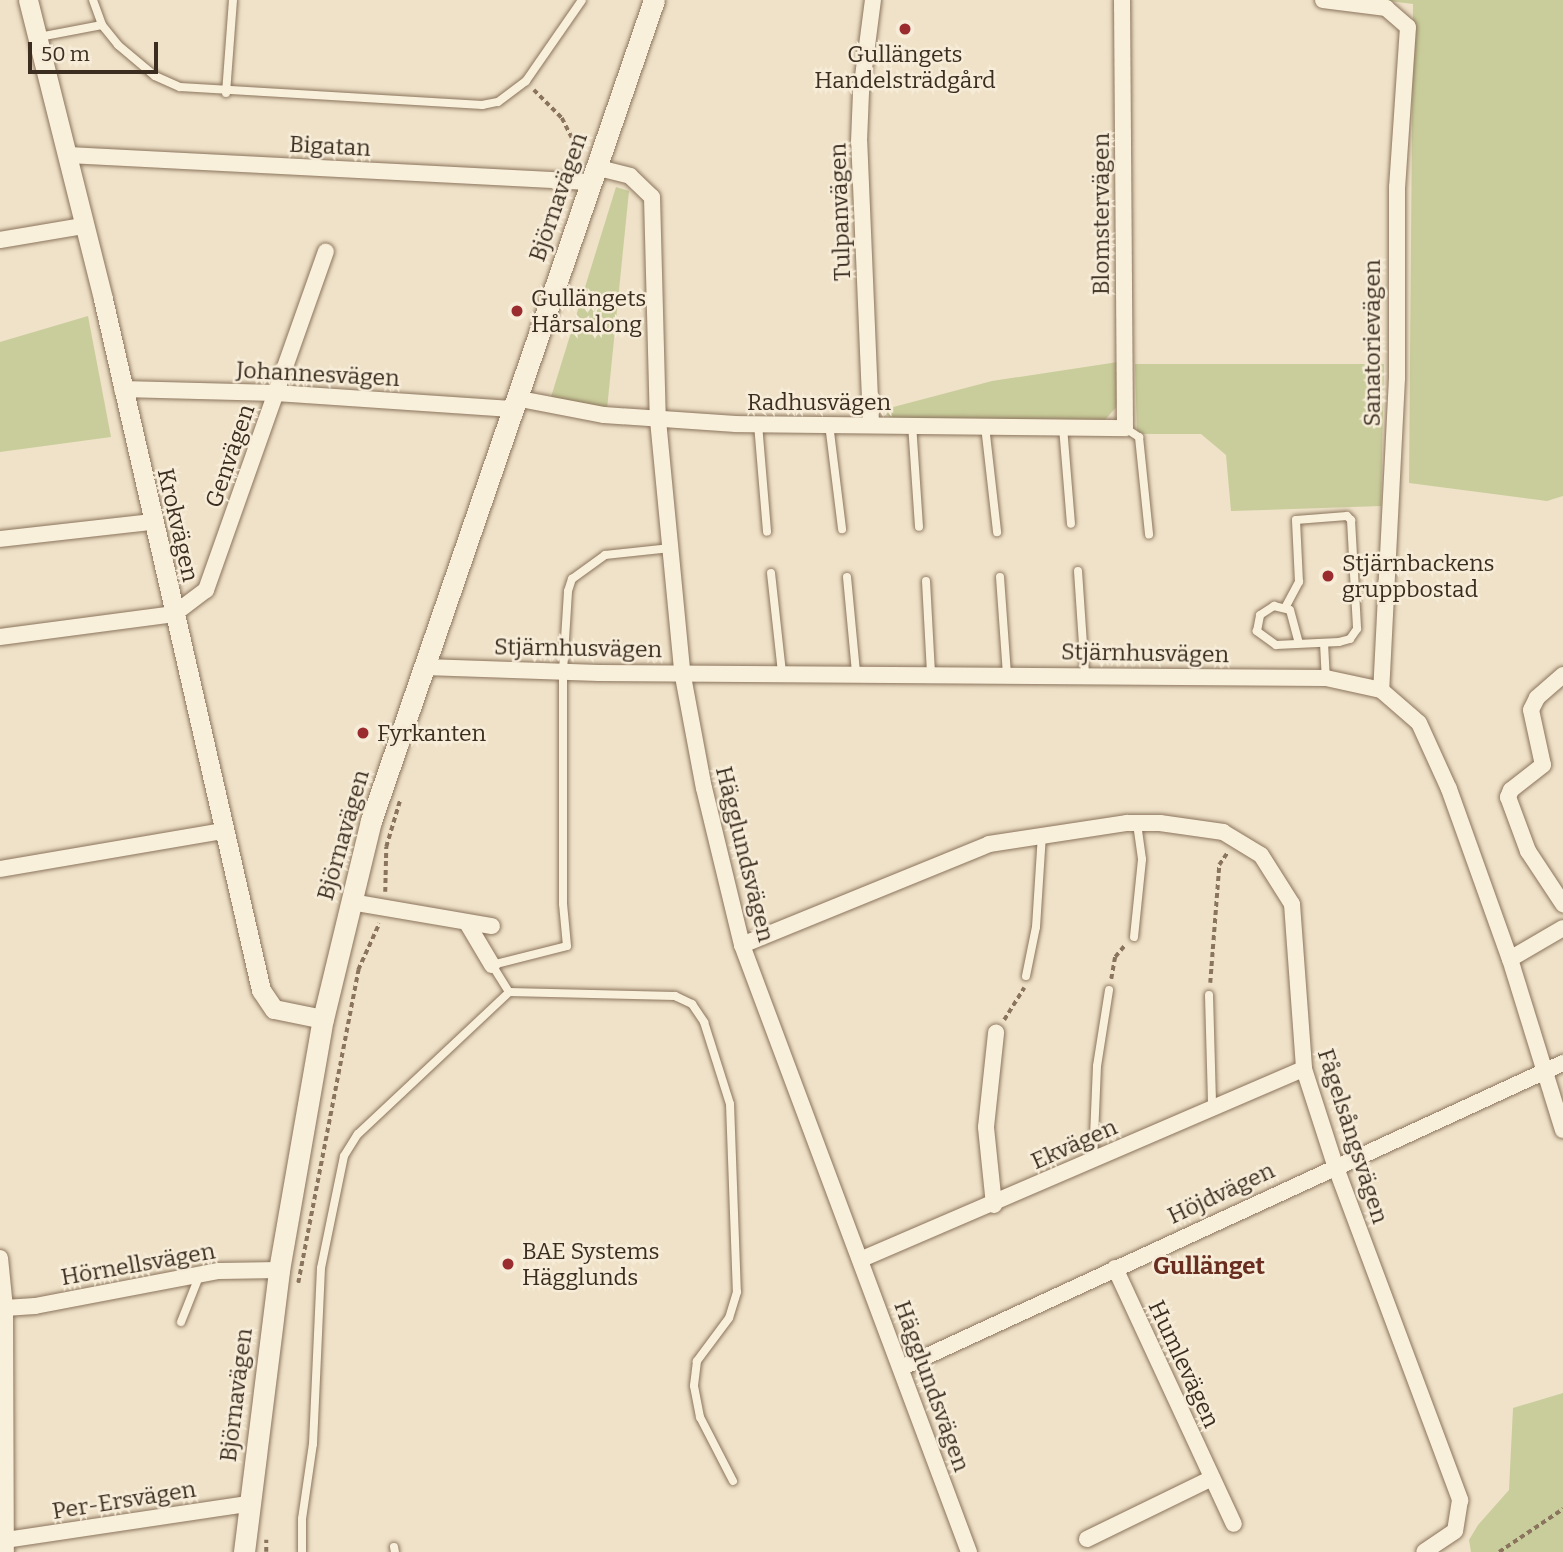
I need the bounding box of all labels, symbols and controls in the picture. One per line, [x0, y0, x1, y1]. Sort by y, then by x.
marker: Gullängets Handelsträdgård [897, 21, 913, 37]
scale bar [32, 28, 161, 72]
place label: Gullängets Handelsträdgård [814, 40, 996, 94]
text: 50 m [41, 41, 90, 67]
street label: Björnavägen [523, 129, 593, 265]
street label: Bigatan [289, 130, 371, 162]
street label: Blomstervägen [1087, 133, 1115, 295]
street label: Tulpanvägen [824, 143, 856, 281]
street label: Sanatorievägen [1358, 259, 1386, 427]
place label: Gullängets Hårsalong [531, 284, 646, 338]
marker: Gullängets Hårsalong [509, 303, 525, 319]
street label: Johannesvägen [236, 356, 400, 392]
street label: Radhusvägen [747, 388, 891, 416]
street label: Genvägen [199, 401, 261, 511]
street label: Krokvägen [152, 466, 204, 584]
place label: Stjärnbackens gruppbostad [1342, 549, 1495, 603]
marker: Stjärnbackens gruppbostad [1320, 568, 1336, 584]
street label: Stjärnhusvägen [494, 633, 662, 663]
street label: Stjärnhusvägen [1061, 638, 1229, 668]
place label: Fyrkanten [377, 719, 486, 747]
marker: Fyrkanten [355, 725, 371, 741]
street label: Hägglundsvägen [710, 763, 780, 945]
street label: Björnavägen [311, 767, 375, 903]
street label: Fågelsångsvägen [1312, 1045, 1394, 1227]
street label: Ekvägen [1027, 1113, 1121, 1175]
street label: Höjdvägen [1163, 1156, 1279, 1230]
street label: Hörnellsvägen [59, 1237, 217, 1291]
place label: BAE Systems Hägglunds [522, 1237, 660, 1291]
district label: Gullänget [1153, 1253, 1265, 1281]
marker: BAE Systems Hägglunds [500, 1256, 516, 1272]
street label: Humlevägen [1142, 1296, 1226, 1432]
street label: Hägglundsvägen [888, 1297, 976, 1475]
street label: Björnavägen [214, 1327, 258, 1463]
street label: Per-Ersvägen [50, 1475, 198, 1525]

